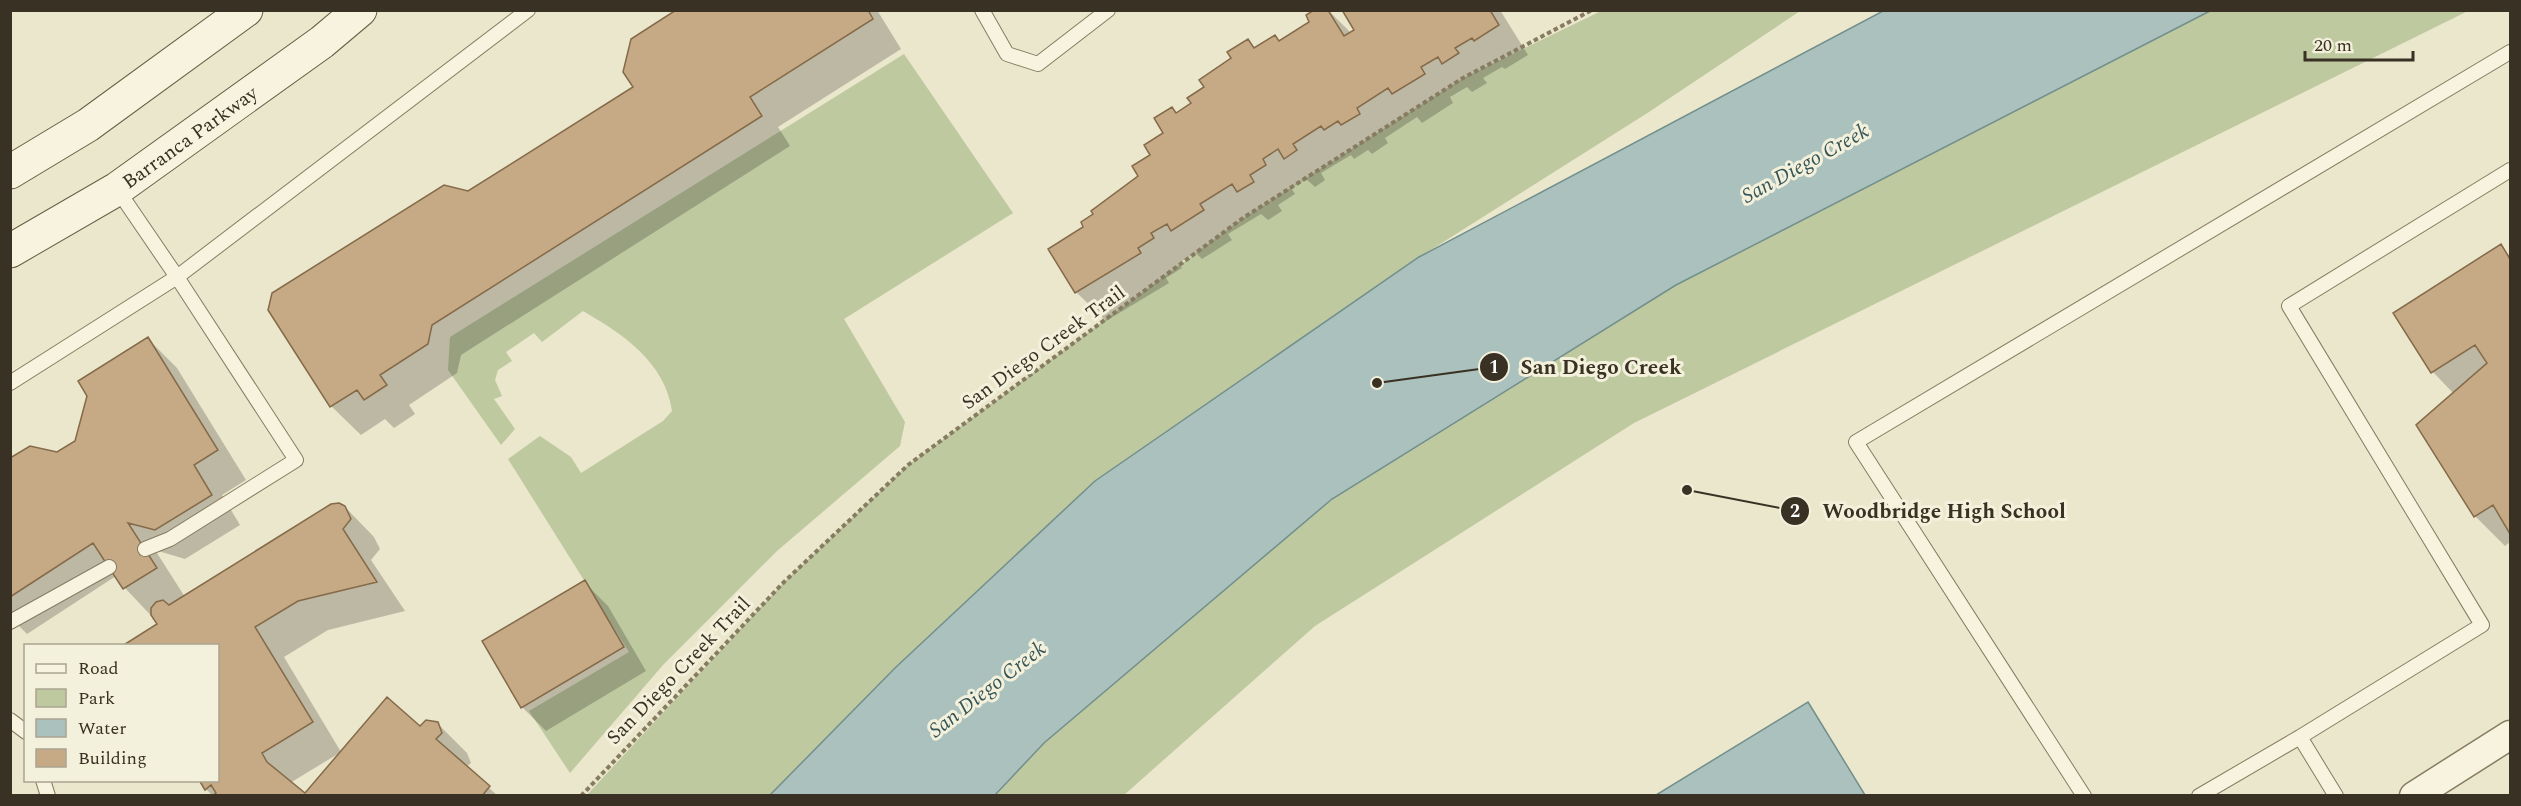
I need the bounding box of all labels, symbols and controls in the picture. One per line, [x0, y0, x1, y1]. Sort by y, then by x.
scale bar [2305, 24, 2413, 62]
text: 20 m [2314, 32, 2352, 59]
street label: Barranca Parkway [116, 78, 265, 197]
water label: San Diego Creek [1736, 115, 1875, 212]
street label: San Diego Creek Trail [955, 278, 1132, 418]
callout: San Diego Creek [1479, 348, 1694, 387]
text: San Diego Creek [1520, 352, 1682, 384]
text: 1 [1489, 354, 1499, 381]
callout: Woodbridge High School [1780, 491, 2078, 530]
text: Woodbridge High School [1822, 496, 2066, 528]
text: 2 [1790, 498, 1800, 525]
street label: San Diego Creek Trail [600, 590, 758, 752]
water label: San Diego Creek [922, 633, 1053, 746]
legend [24, 644, 219, 782]
text: Road [78, 655, 119, 682]
text: Park [78, 685, 115, 712]
text: Water [78, 715, 126, 742]
text: Building [78, 745, 147, 772]

